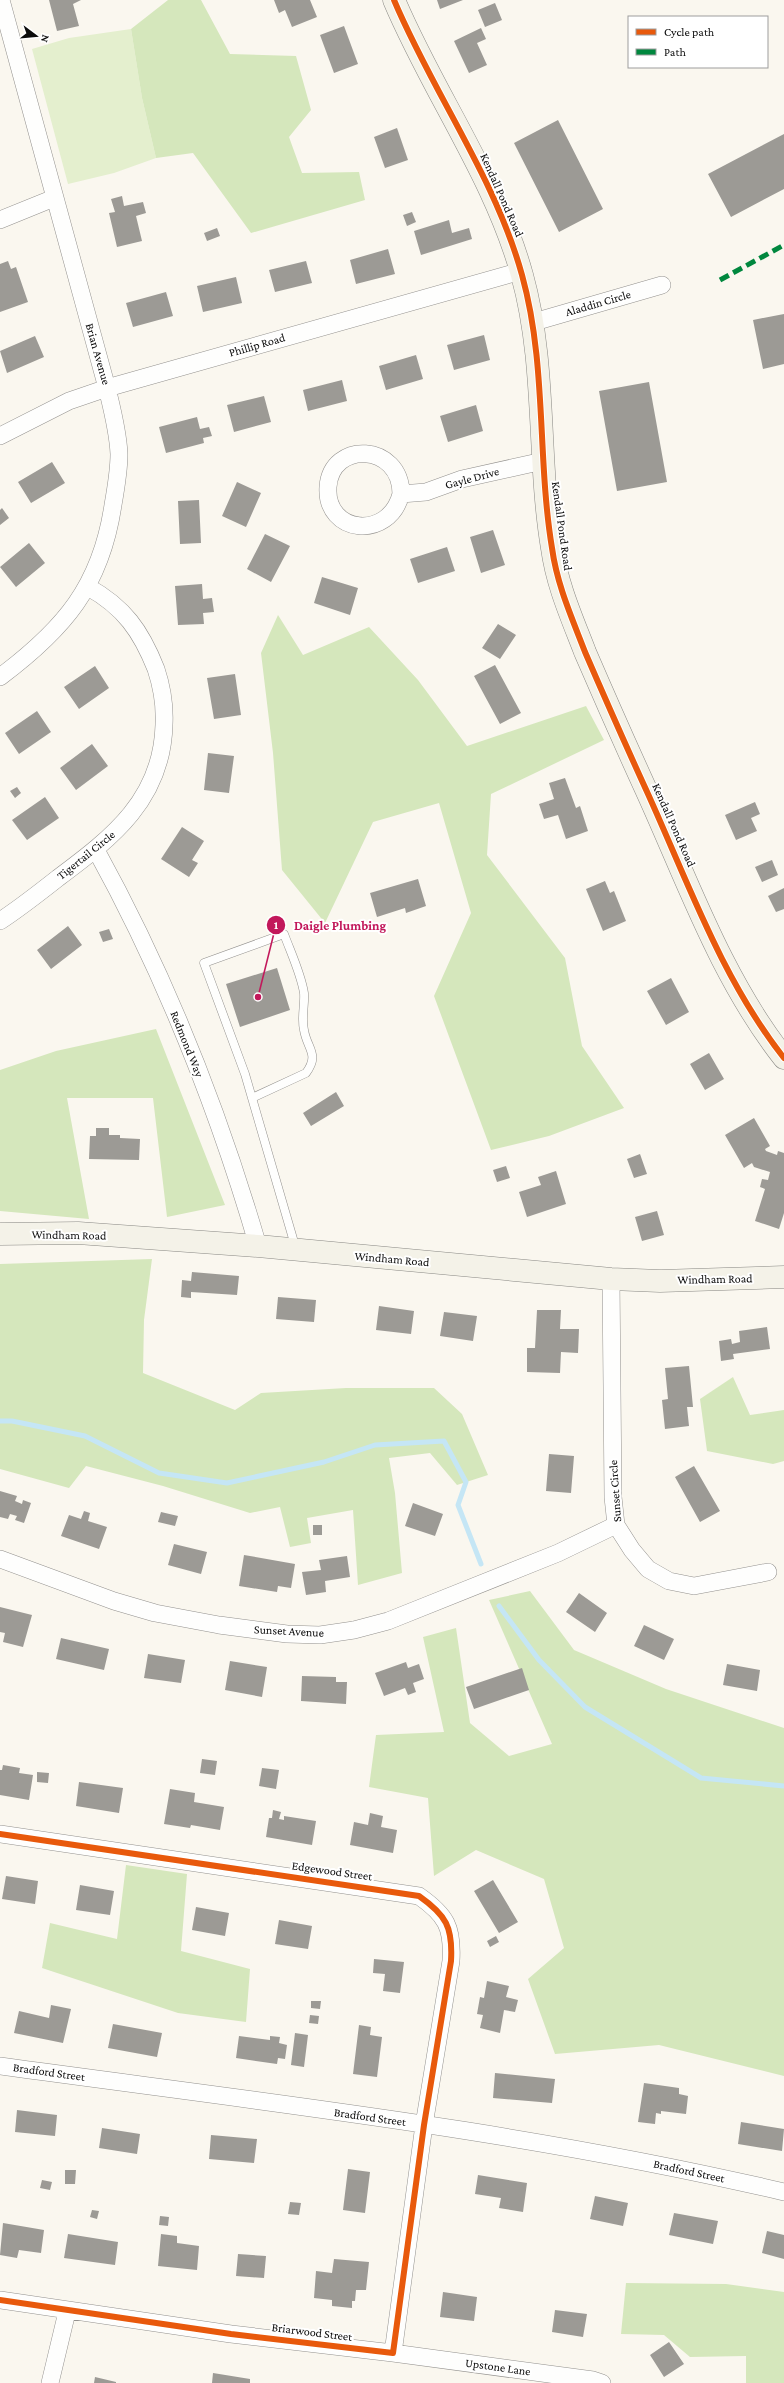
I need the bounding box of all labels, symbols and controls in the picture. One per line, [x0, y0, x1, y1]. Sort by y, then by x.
north arrow [16, 16, 56, 56]
legend [628, 16, 768, 68]
text: Cycle path [664, 25, 715, 39]
text: N [39, 33, 52, 44]
text: Path [664, 45, 686, 59]
street label: Kendall Pond Road [477, 151, 527, 240]
street label: Aladdin Circle [564, 287, 632, 319]
street label: Brian Avenue [83, 322, 113, 386]
street label: Phillip Road [227, 330, 287, 360]
street label: Gayle Drive [443, 464, 501, 492]
street label: Kendall Pond Road [549, 480, 575, 572]
street label: Kendall Pond Road [649, 781, 699, 870]
street label: Tigertail Circle [54, 827, 118, 883]
callout: Daigle Plumbing [266, 913, 394, 938]
text: 1 [274, 918, 279, 932]
text: Daigle Plumbing [294, 918, 387, 933]
street label: Redmond Way [167, 1009, 207, 1080]
street label: Windham Road [31, 1227, 107, 1243]
street label: Windham Road [354, 1249, 431, 1269]
street label: Windham Road [677, 1271, 753, 1287]
street label: Sunset Circle [606, 1459, 624, 1523]
street label: Sunset Avenue [254, 1622, 324, 1640]
street label: Edgewood Street [291, 1858, 374, 1884]
street label: Bradford Street [12, 2060, 87, 2084]
street label: Bradford Street [333, 2105, 408, 2129]
street label: Bradford Street [652, 2157, 727, 2186]
street label: Briarwood Street [271, 2320, 354, 2344]
street label: Upstone Lane [464, 2355, 532, 2379]

